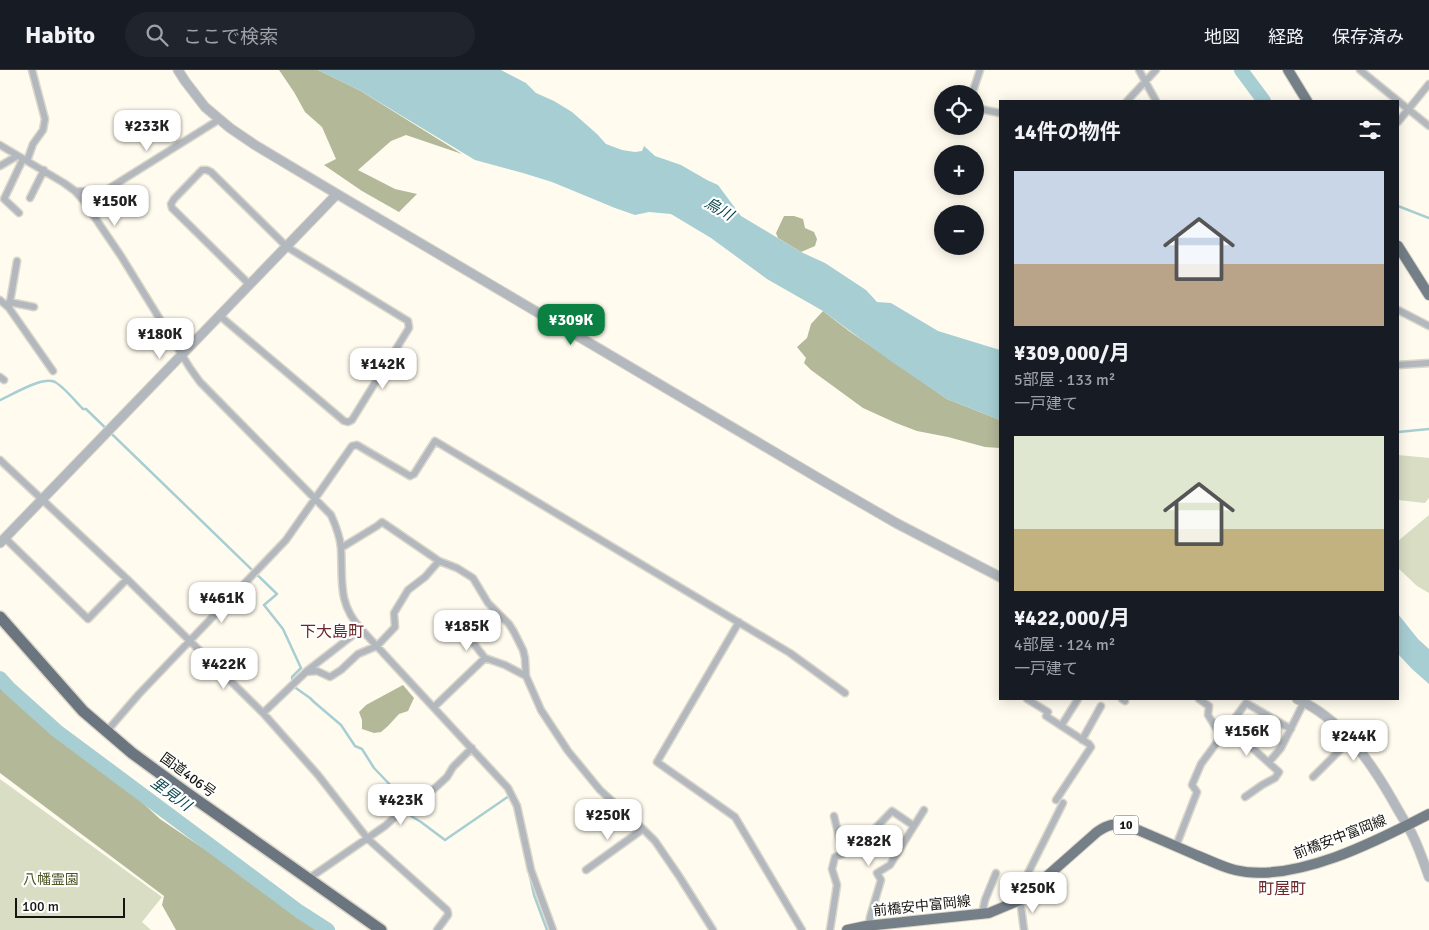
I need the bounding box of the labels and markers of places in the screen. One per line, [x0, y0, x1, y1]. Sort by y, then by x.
pin: ¥233K [112, 109, 182, 152]
pin: ¥150K [80, 184, 150, 227]
pin: ¥309K [536, 304, 606, 346]
pin: ¥180K [125, 318, 195, 360]
pin: ¥142K [348, 348, 418, 390]
pin: ¥461K [187, 582, 257, 624]
pin: ¥185K [432, 610, 502, 652]
pin: ¥422K [189, 648, 259, 690]
pin: ¥156K [1212, 714, 1282, 757]
pin: ¥244K [1319, 720, 1389, 762]
pin: ¥423K [366, 784, 436, 826]
pin: ¥250K [573, 798, 643, 841]
pin: ¥282K [834, 824, 904, 867]
pin: ¥250K [998, 872, 1068, 914]

